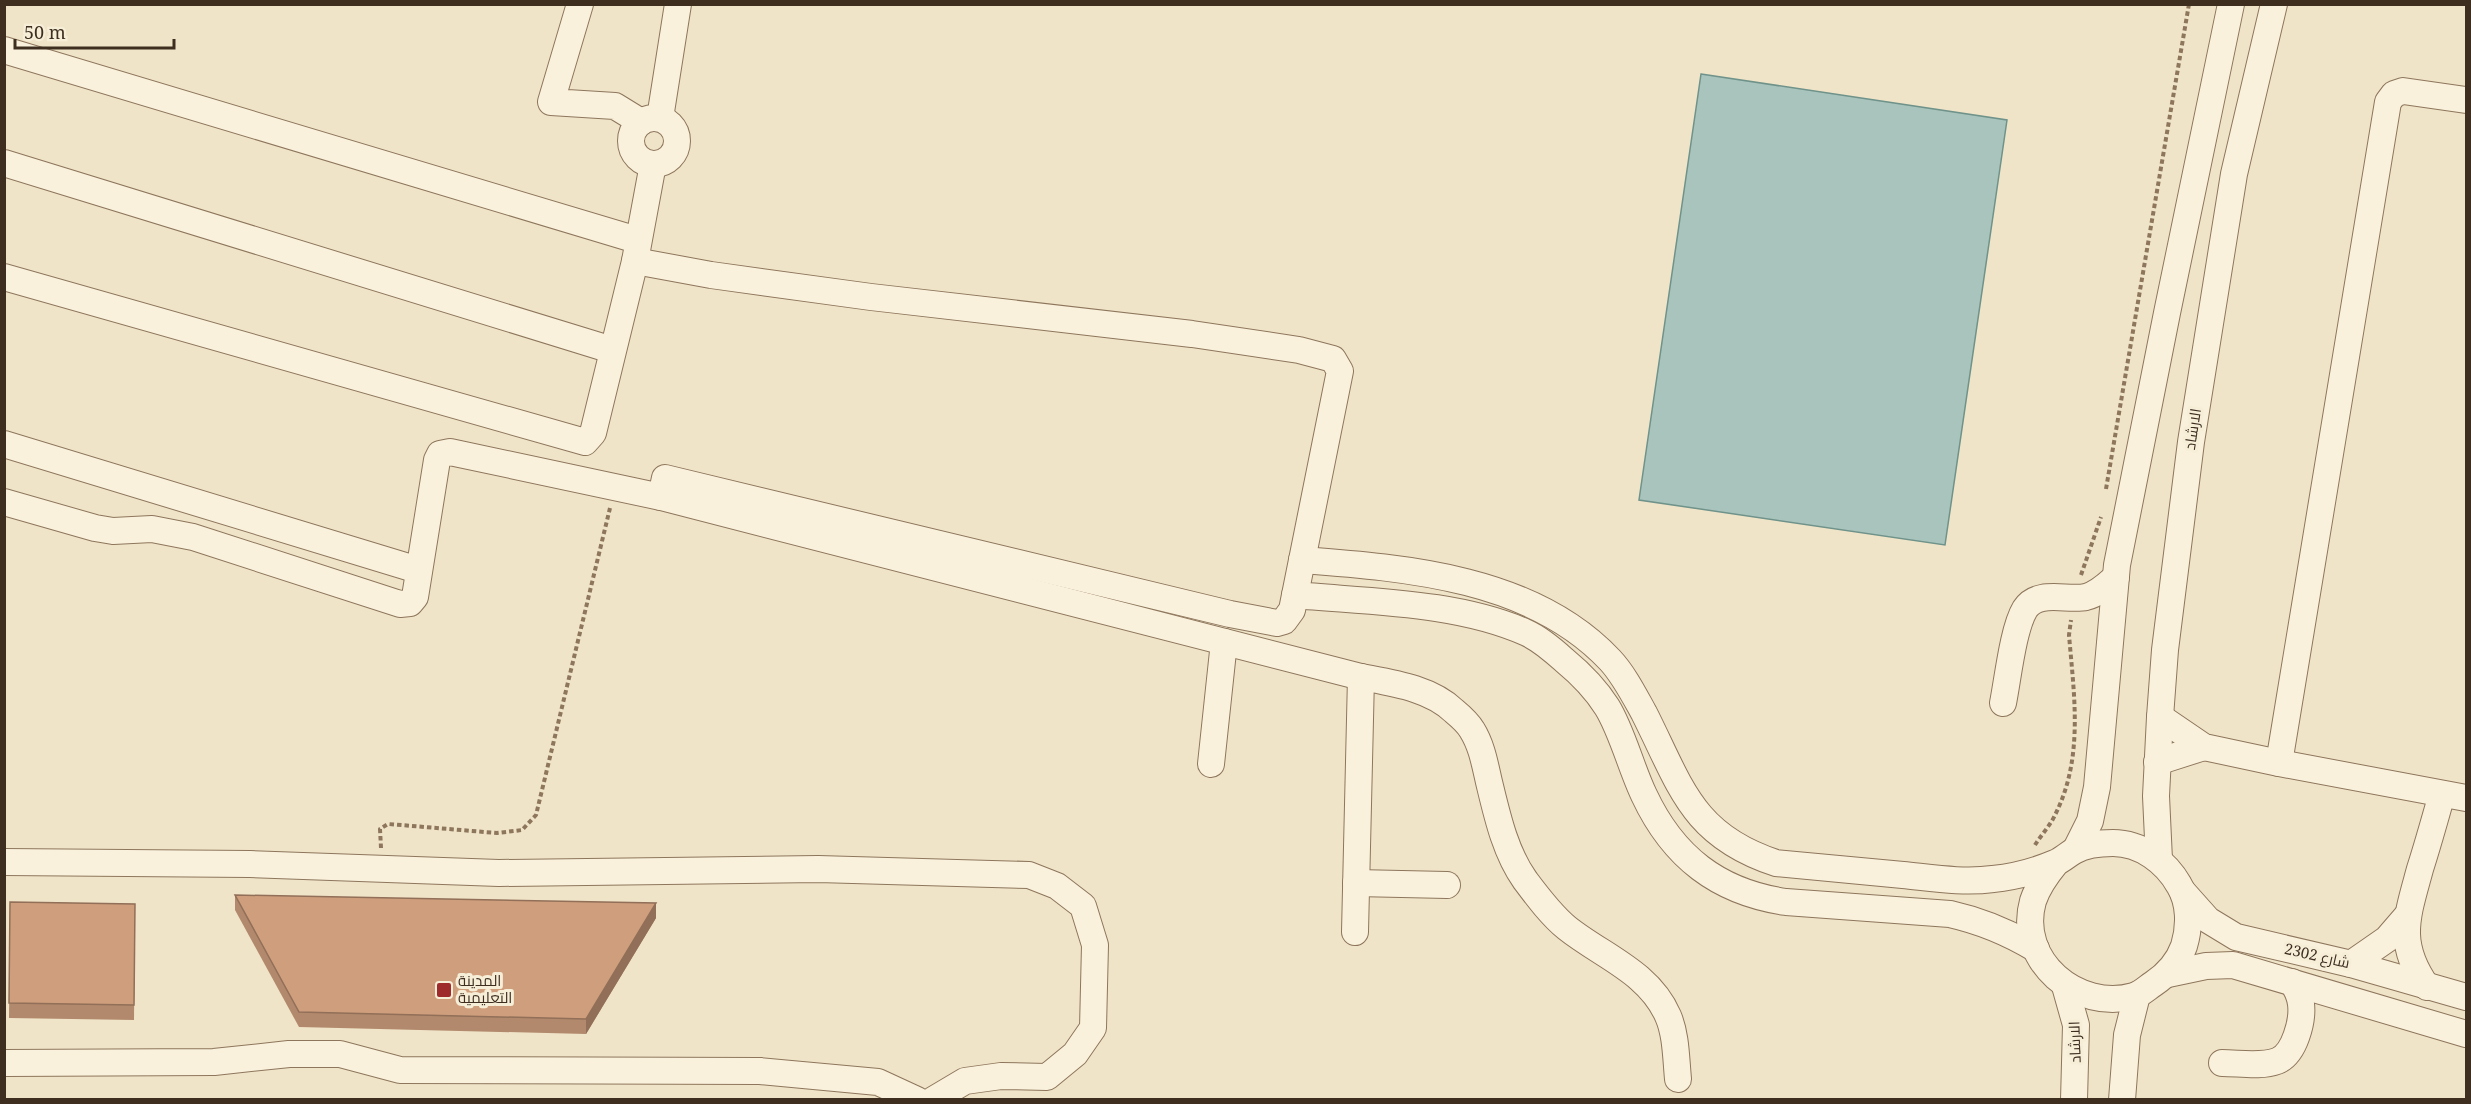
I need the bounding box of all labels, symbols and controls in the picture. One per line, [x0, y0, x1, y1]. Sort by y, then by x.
scale bar [15, 12, 174, 50]
text: 50 m [24, 20, 66, 44]
street label: الارشاد [2179, 407, 2205, 451]
street label: شارع 2302 [2282, 938, 2352, 974]
place label: المدينة التعليمية [458, 970, 512, 1007]
marker: المدينة التعليمية [435, 981, 453, 999]
street label: الارشاد [2063, 1021, 2085, 1063]

